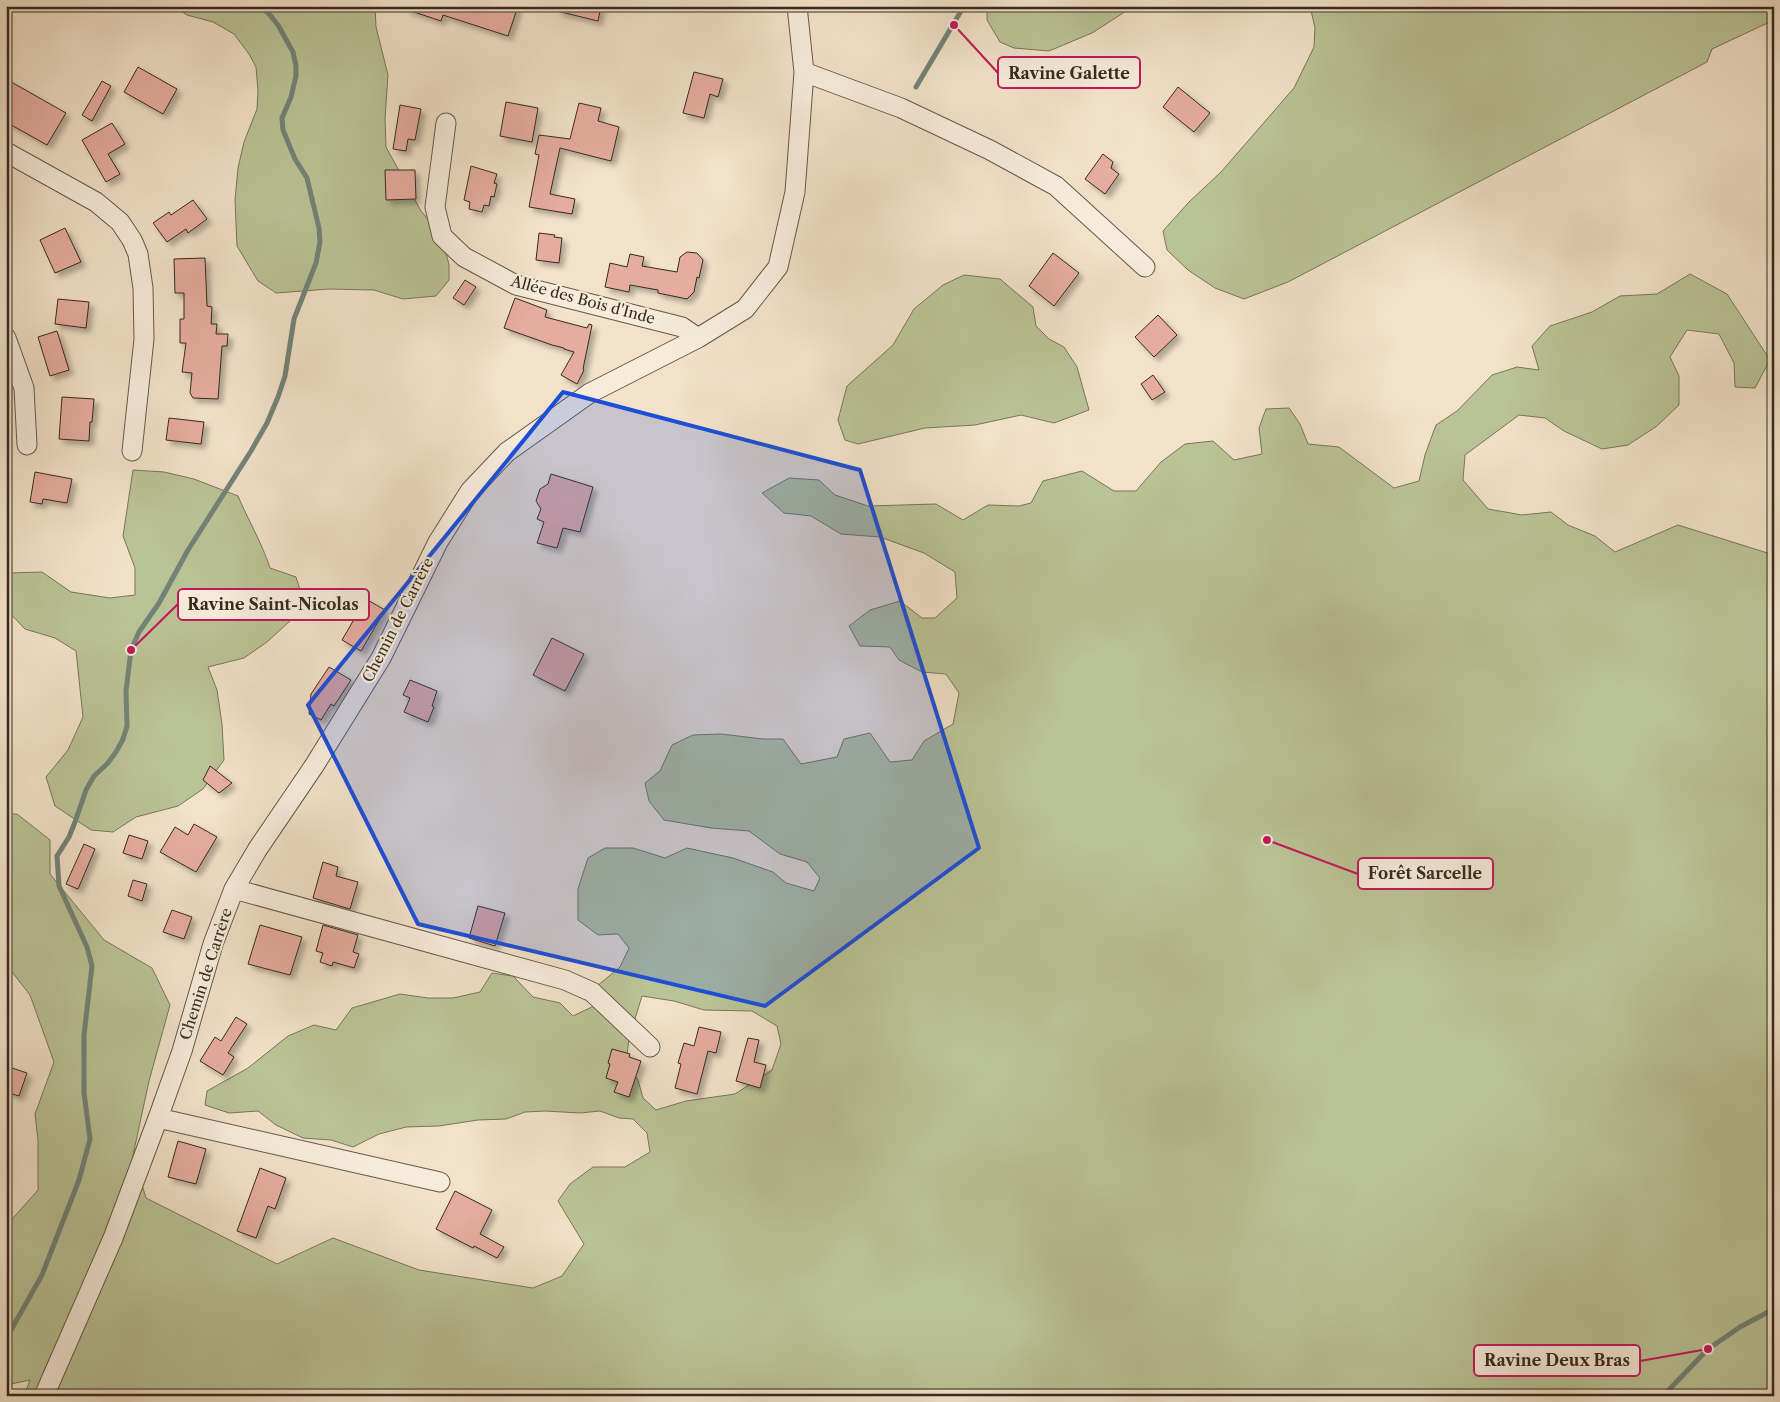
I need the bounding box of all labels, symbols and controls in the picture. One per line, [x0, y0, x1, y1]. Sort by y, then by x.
callout: Ravine Galette [998, 57, 1140, 88]
text: Ravine Galette [1008, 63, 1130, 83]
street label: Allée des Bois d'Inde [508, 271, 657, 328]
street label: Chemin de Carrère [358, 554, 437, 685]
callout: Ravine Saint-Nicolas [178, 589, 369, 620]
text: Ravine Saint-Nicolas [187, 594, 359, 614]
callout: Forêt Sarcelle [1358, 858, 1493, 889]
text: Forêt Sarcelle [1368, 863, 1483, 883]
street label: Chemin de Carrère [175, 905, 236, 1042]
callout: Ravine Deux Bras [1474, 1345, 1640, 1376]
text: Ravine Deux Bras [1484, 1350, 1630, 1370]

